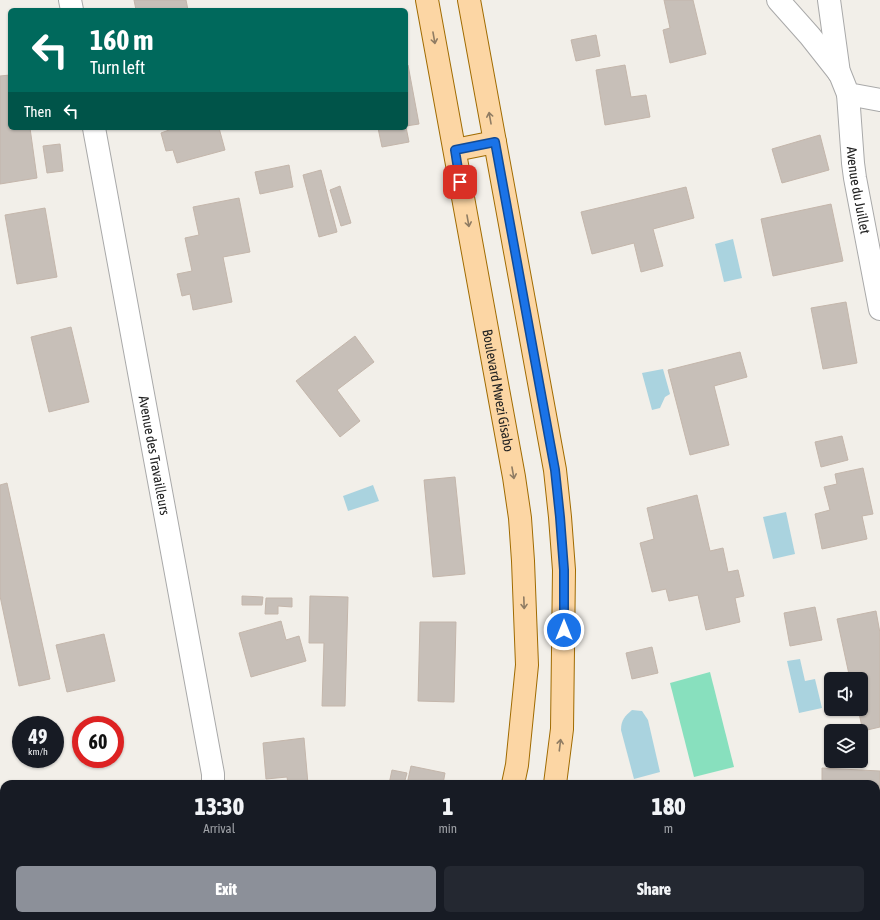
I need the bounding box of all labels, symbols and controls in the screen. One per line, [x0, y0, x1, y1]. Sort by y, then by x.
icon: left [24, 24, 76, 76]
text: 160 m [90, 24, 153, 56]
one-way arrow [430, 31, 438, 44]
text: Turn left [90, 57, 145, 78]
icon: left [60, 100, 82, 122]
text: Then [24, 103, 52, 120]
one-way arrow [486, 112, 494, 125]
street label: Avenue du Juillet [844, 146, 874, 235]
pin [443, 165, 477, 199]
icon: arrive [449, 171, 471, 193]
one-way arrow [464, 214, 472, 227]
street label: Boulevard Mwezi Gisabo [479, 328, 517, 453]
street label: Avenue des Travailleurs [135, 394, 173, 517]
one-way arrow [510, 466, 518, 479]
one-way arrow [521, 596, 528, 609]
position arrow [543, 609, 585, 651]
map controls [824, 672, 868, 768]
button: sound [824, 672, 868, 716]
speed limit sign: 60 [72, 716, 124, 768]
button: layers [824, 724, 868, 768]
text: 49 [29, 725, 47, 748]
one-way arrow [556, 739, 563, 752]
text: km/h [28, 746, 48, 757]
text: 13:30 [195, 793, 244, 820]
text: 1 [442, 793, 453, 820]
text: 180 [652, 793, 685, 820]
text: Arrival [203, 821, 235, 836]
text: min [438, 821, 457, 836]
text: m [664, 821, 673, 836]
button: Exit [16, 866, 436, 912]
button: Share [444, 866, 864, 912]

